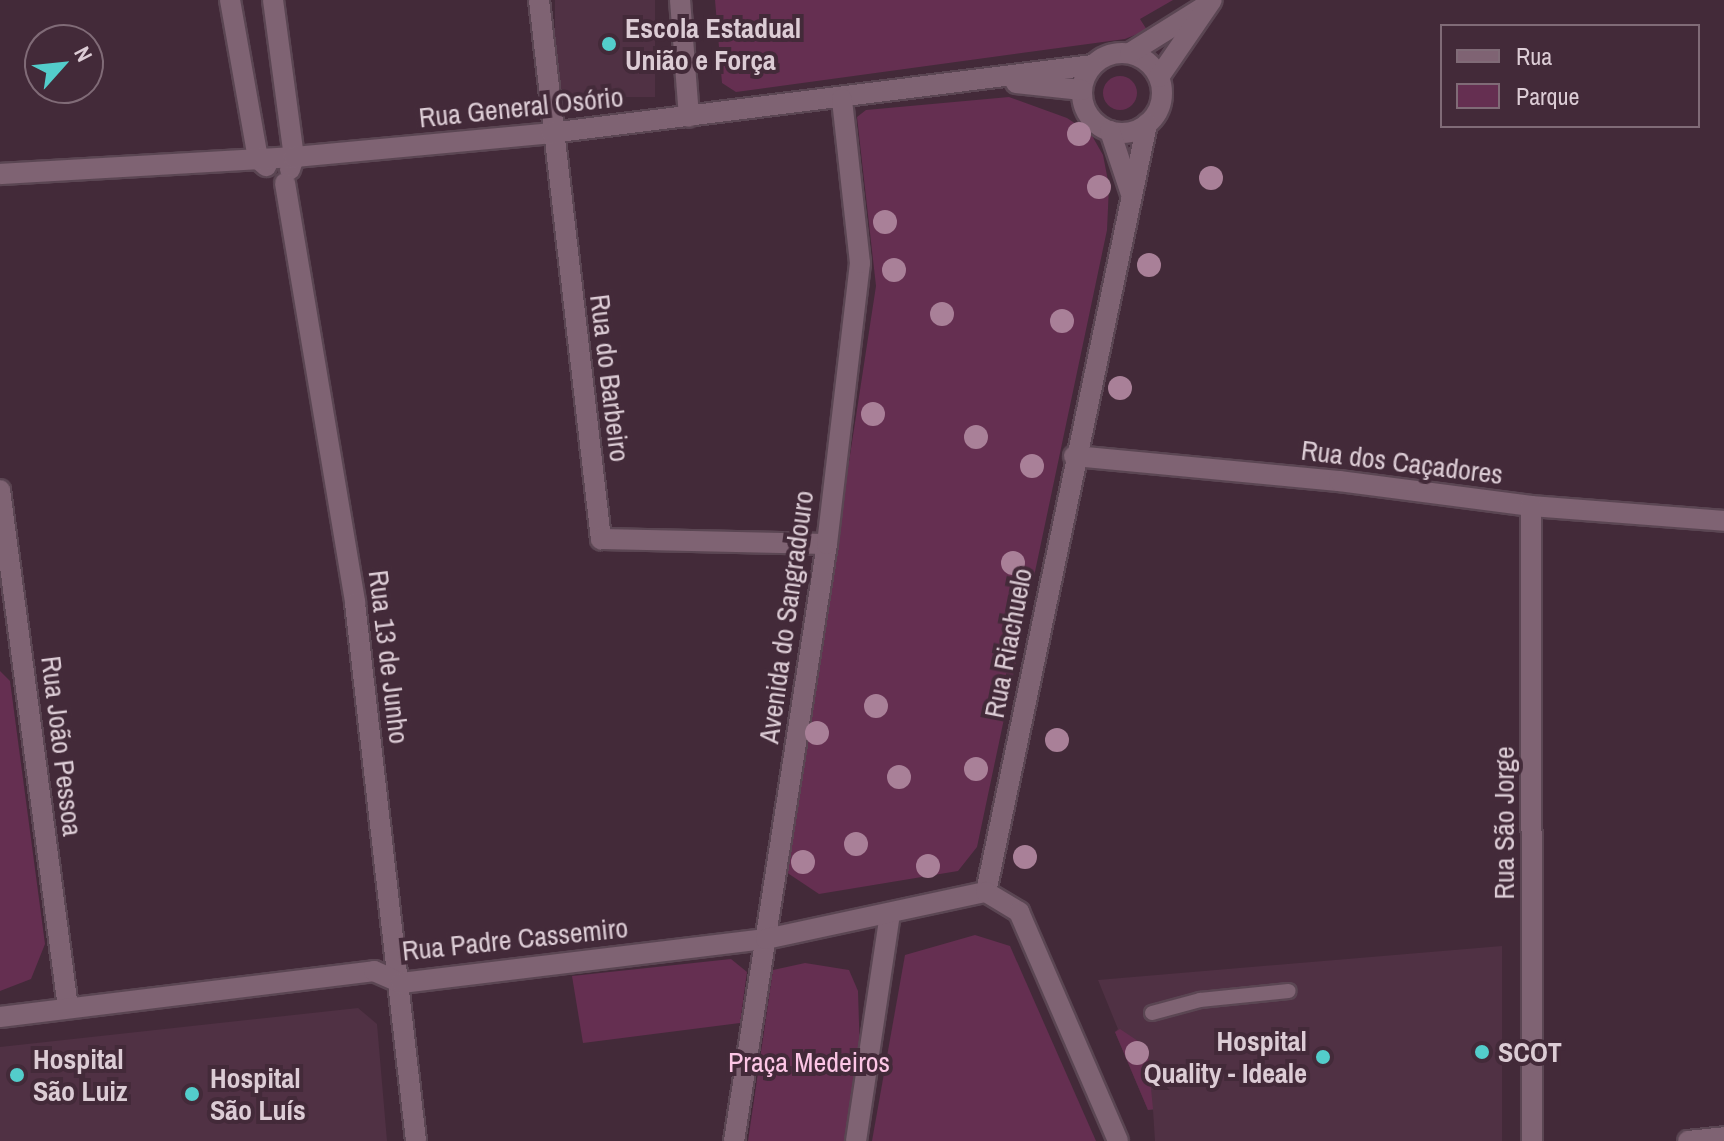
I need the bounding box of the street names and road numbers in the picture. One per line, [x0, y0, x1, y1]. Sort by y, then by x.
street label: Rua General Osório [417, 80, 625, 134]
street label: Rua do Barbeiro [583, 292, 637, 464]
street label: Rua dos Caçadores [1299, 433, 1505, 491]
street label: Avenida do Sangradouro [752, 488, 820, 746]
street label: Rua Riachuelo [977, 565, 1039, 721]
street label: Rua 13 de Junho [362, 568, 416, 746]
street label: Rua João Pessoa [34, 654, 90, 838]
street label: Rua São Jorge [1487, 746, 1521, 900]
street label: Rua Padre Cassemiro [400, 910, 630, 968]

